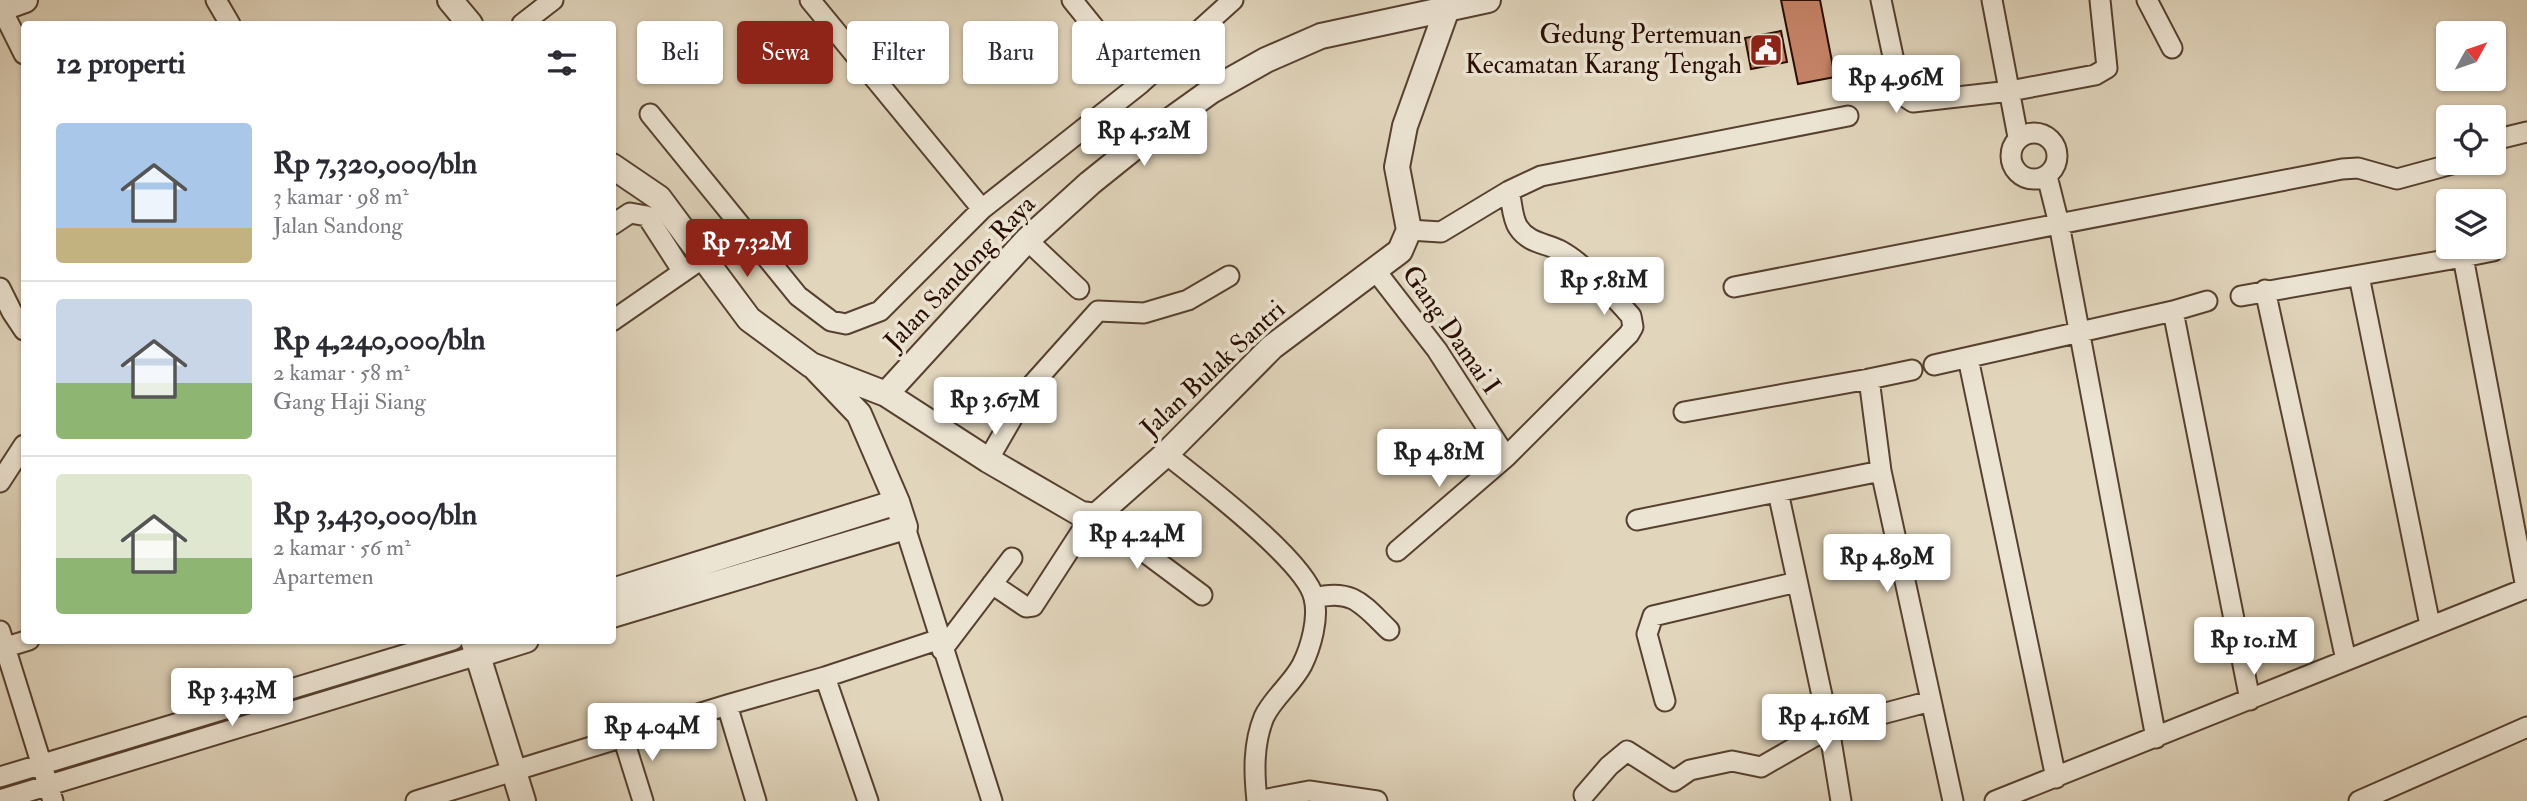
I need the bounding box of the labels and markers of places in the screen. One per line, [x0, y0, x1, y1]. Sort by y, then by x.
place label: Gedung Pertemuan Kecamatan Karang Tengah [1465, 19, 1742, 81]
public building icon: Gedung Pertemuan Kecamatan Karang Tengah [1747, 31, 1785, 69]
pin: Rp 4.96M [1824, 55, 1968, 115]
pin: Rp 4.52M [1072, 108, 1216, 168]
pin: Rp 7.32M [675, 219, 819, 279]
pin: Rp 5.81M [1532, 258, 1676, 317]
pin: Rp 3.67M [923, 378, 1067, 437]
pin: Rp 4.81M [1367, 430, 1511, 489]
pin: Rp 4.24M [1065, 512, 1209, 571]
pin: Rp 4.89M [1815, 534, 1959, 594]
pin: Rp 10.1M [2182, 618, 2326, 677]
pin: Rp 3.43M [160, 668, 304, 728]
pin: Rp 4.16M [1752, 694, 1896, 754]
pin: Rp 4.04M [580, 704, 724, 763]

